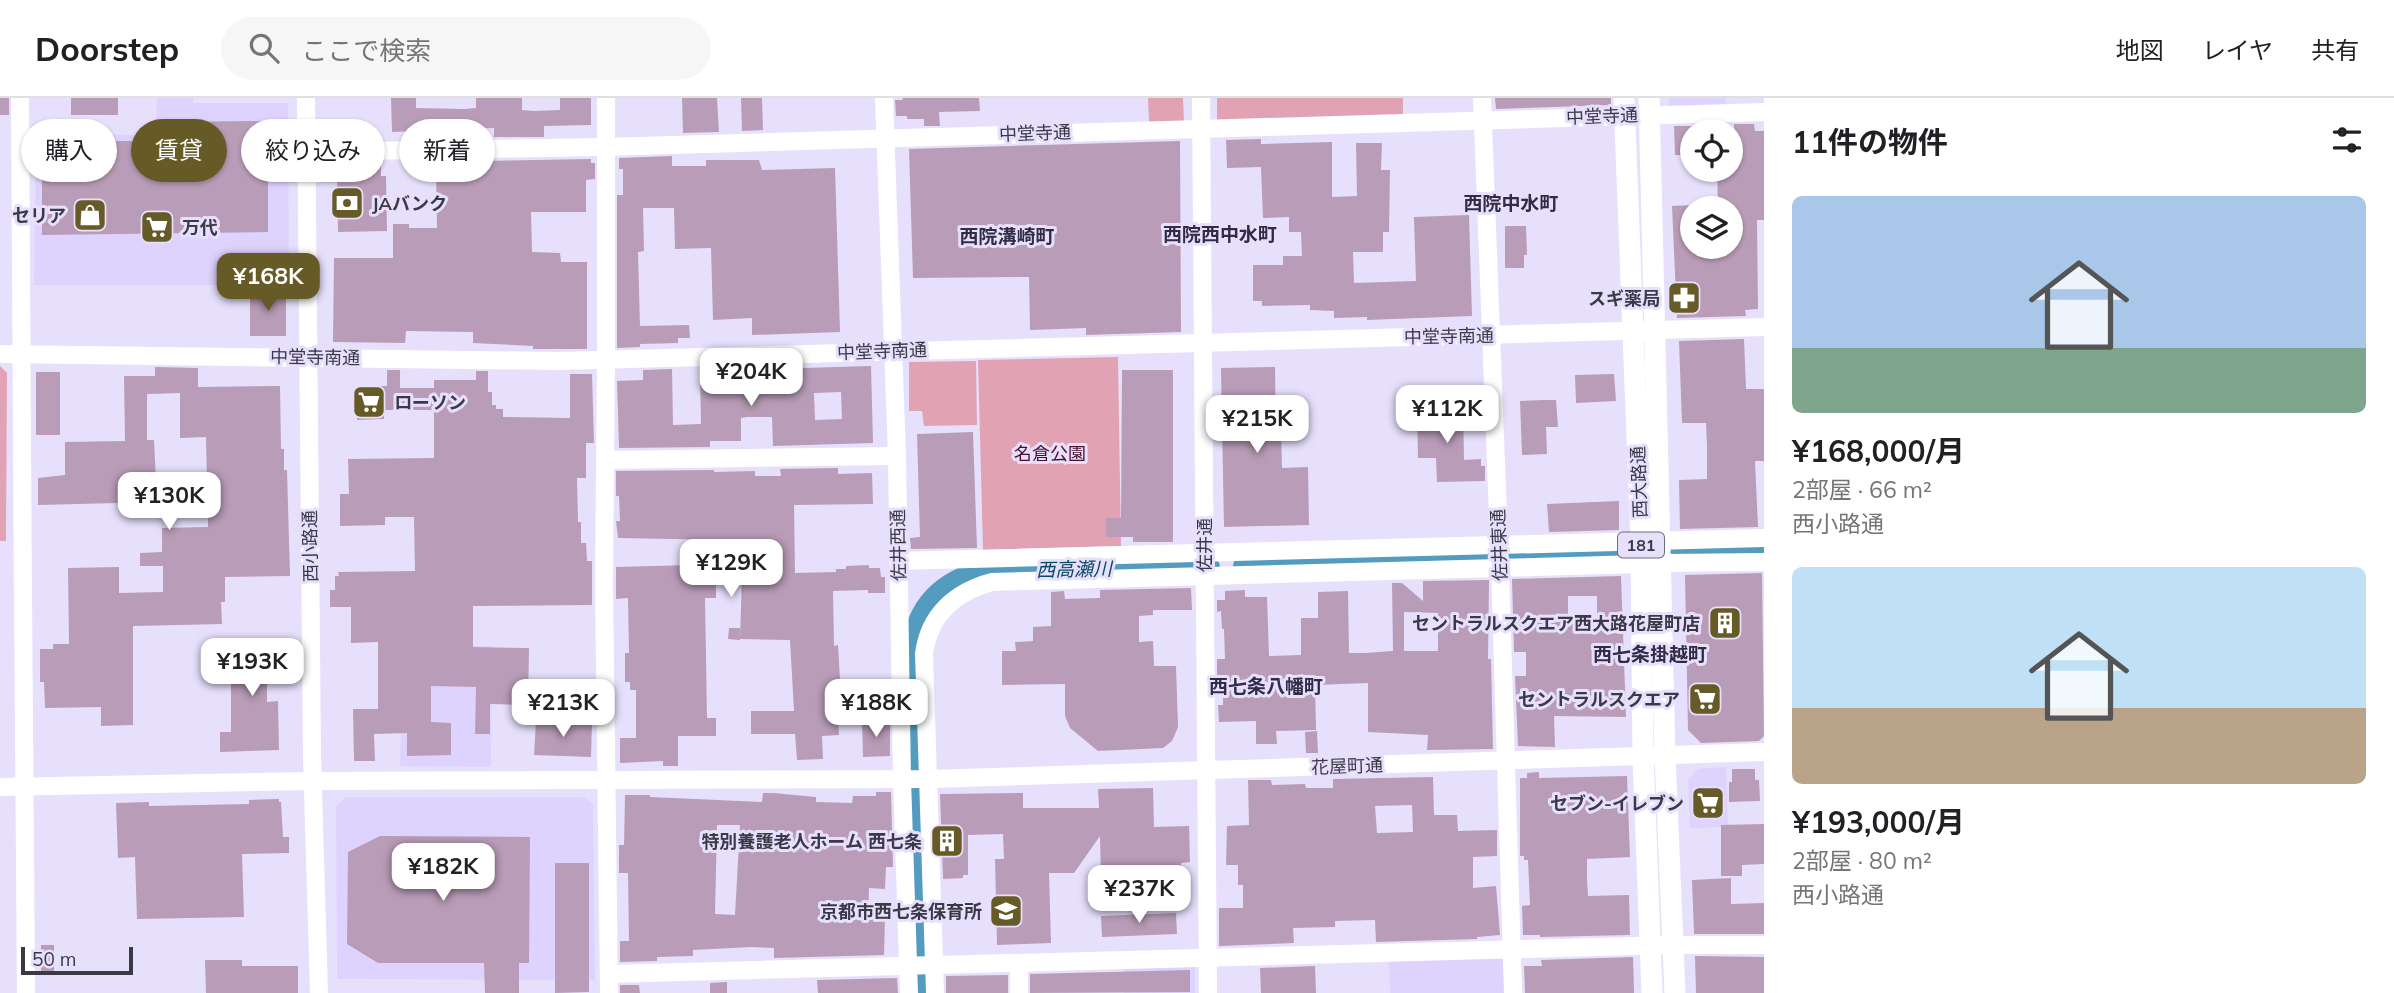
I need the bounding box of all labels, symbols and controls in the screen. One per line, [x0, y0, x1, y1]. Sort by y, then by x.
search box [221, 17, 711, 80]
text: Doorstep [35, 28, 179, 69]
icon: search [245, 29, 283, 67]
text: ここで検索 [301, 34, 431, 67]
text: 地図 [2116, 35, 2164, 65]
text: レイヤ [2202, 35, 2273, 65]
text: 共有 [2311, 35, 2359, 65]
street label: 中堂寺通 [1566, 103, 1638, 129]
chip: 購入 [21, 119, 117, 182]
chip: 賃貸 [131, 119, 227, 182]
chip: 絞り込み [241, 119, 385, 182]
chip: 新着 [399, 119, 495, 182]
map controls [1680, 119, 1743, 259]
button: locate [1680, 119, 1743, 182]
street label: 中堂寺通 [999, 120, 1071, 146]
icon: filters [2328, 121, 2366, 159]
text: 11件の物件 [1792, 123, 1948, 161]
bank icon: JAバンク [328, 184, 366, 222]
district label: 西院中水町 [1463, 191, 1559, 215]
place label: JAバンク [372, 192, 447, 215]
shop icon: セリア [71, 196, 109, 234]
button: layers [1680, 196, 1743, 259]
place label: セリア [12, 204, 66, 227]
supermarket icon: 万代 [138, 208, 176, 246]
place label: 万代 [182, 216, 218, 239]
district label: 西院西中水町 [1163, 222, 1277, 246]
district label: 西院溝崎町 [959, 224, 1055, 248]
icon: home [2016, 242, 2142, 368]
pin: ¥168K [219, 254, 317, 313]
text: ¥168K [233, 261, 303, 290]
pharmacy icon: スギ薬局 [1665, 279, 1703, 317]
place label: スギ薬局 [1588, 287, 1660, 310]
street label: 中堂寺南通 [1404, 324, 1494, 348]
street label: 中堂寺南通 [837, 338, 927, 364]
street label: 中堂寺南通 [270, 345, 360, 369]
pin: ¥204K [702, 348, 800, 408]
text: ¥204K [716, 356, 786, 385]
supermarket icon: ローソン [350, 383, 388, 421]
pin: ¥112K [1398, 386, 1496, 445]
place label: ローソン [394, 391, 466, 414]
text: ¥112K [1412, 393, 1482, 422]
pin: ¥215K [1208, 396, 1306, 455]
text: ¥215K [1222, 403, 1292, 432]
text: ¥168,000/月 [1792, 432, 1965, 470]
park label: 名倉公園 [1014, 442, 1086, 465]
street label: 西大路通 [1626, 446, 1652, 518]
pin: ¥130K [120, 472, 218, 532]
text: 2部屋 · 66 m² [1792, 475, 1932, 504]
text: ¥130K [134, 480, 204, 509]
street label: 佐井西通 [886, 509, 910, 581]
street label: 佐井東通 [1486, 509, 1512, 581]
text: 西小路通 [1792, 509, 1884, 538]
street label: 西小路通 [298, 510, 322, 582]
street label: 佐井通 [1193, 518, 1216, 572]
road number: 181 [1618, 532, 1664, 558]
pin: ¥129K [682, 540, 780, 599]
text: ¥129K [696, 547, 766, 576]
water label: 西高瀬川 [1036, 556, 1114, 582]
building icon: セントラルスクエア西大路花屋町店 [1706, 604, 1744, 642]
place label: セントラルスクエア西大路花屋町店 [1412, 612, 1700, 635]
icon: home [2016, 613, 2142, 739]
pin: ¥193K [203, 638, 301, 698]
district label: 西七条掛越町 [1593, 642, 1707, 666]
text: ¥193K [217, 646, 287, 675]
district label: 西七条八幡町 [1209, 674, 1323, 698]
pin: ¥213K [514, 680, 612, 739]
pin: ¥188K [827, 680, 925, 739]
supermarket icon: セントラルスクエア [1686, 680, 1724, 718]
text: ¥213K [528, 687, 598, 716]
text: ¥188K [841, 687, 911, 716]
place label: セントラルスクエア [1518, 688, 1680, 711]
street label: 花屋町通 [1311, 753, 1383, 779]
supermarket icon: セブン-イレブン [1689, 784, 1727, 822]
place label: セブン-イレブン [1550, 792, 1684, 815]
text: ¥193,000/月 [1792, 803, 1965, 841]
building icon: 特別養護老人ホーム 西七条 [928, 822, 966, 860]
place label: 特別養護老人ホーム 西七条 [702, 830, 922, 853]
pin: ¥182K [394, 844, 492, 903]
text: 2部屋 · 80 m² [1792, 846, 1932, 875]
text: ¥182K [408, 851, 478, 880]
pin: ¥237K [1090, 866, 1188, 925]
text: ¥237K [1104, 873, 1174, 902]
text: 西小路通 [1792, 880, 1884, 909]
school or university icon: 京都市西七条保育所 [987, 892, 1025, 930]
place label: 京都市西七条保育所 [820, 900, 982, 923]
scale bar [21, 944, 133, 976]
text: 50 m [32, 947, 76, 971]

